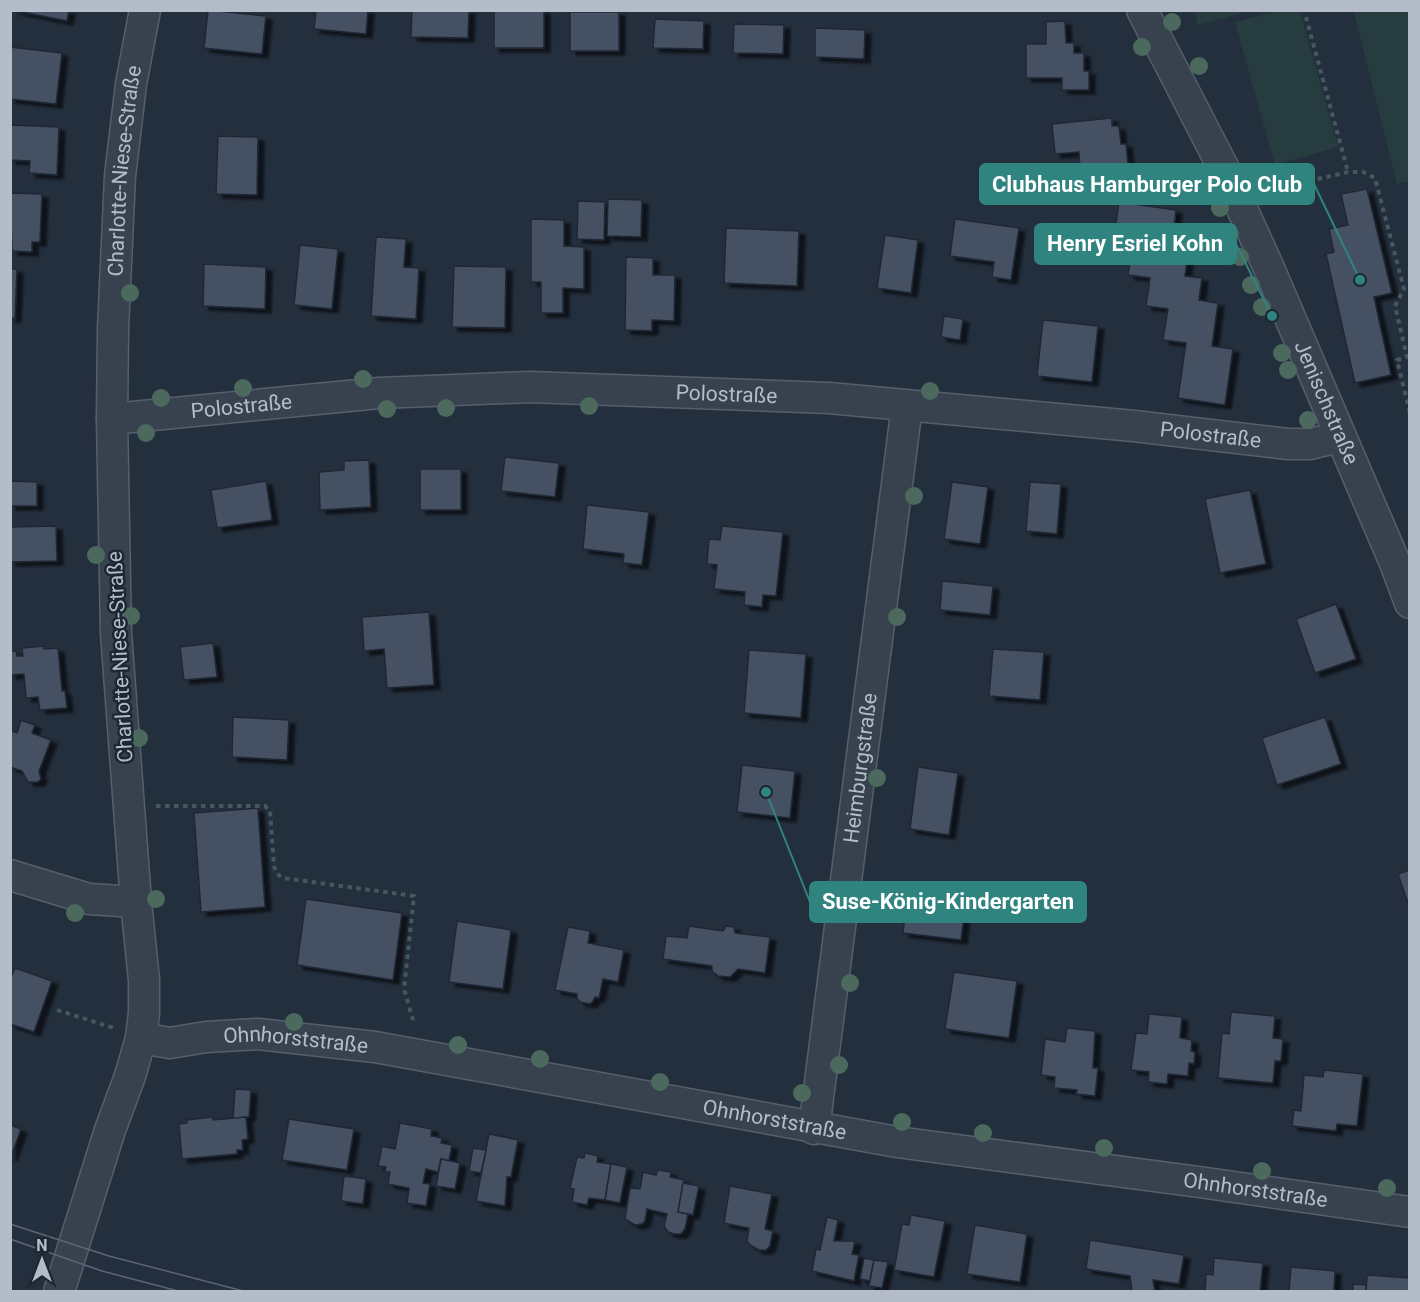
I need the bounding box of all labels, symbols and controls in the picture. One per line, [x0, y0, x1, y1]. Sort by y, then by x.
street label: Charlotte-Niese-Straße [103, 63, 146, 277]
callout: Clubhaus Hamburger Polo Club [980, 164, 1314, 204]
text: Clubhaus Hamburger Polo Club [992, 172, 1302, 197]
callout: Henry Esriel Kohn [1035, 224, 1236, 264]
text: Henry Esriel Kohn [1047, 231, 1223, 256]
street label: Jenischstraße [1289, 337, 1363, 468]
street label: Polostraße [675, 380, 778, 408]
street label: Polostraße [190, 390, 293, 423]
street label: Polostraße [1159, 417, 1263, 453]
street label: Charlotte-Niese-Straße [102, 551, 138, 763]
street label: Heimburgstraße [839, 691, 882, 845]
callout: Suse-König-Kindergarten [810, 882, 1086, 922]
text: Suse-König-Kindergarten [822, 889, 1074, 914]
street label: Ohnhorststraße [223, 1022, 369, 1058]
street label: Ohnhorststraße [701, 1095, 848, 1145]
street label: Ohnhorststraße [1182, 1168, 1329, 1212]
north arrow [12, 1230, 72, 1290]
text: N [36, 1236, 48, 1255]

